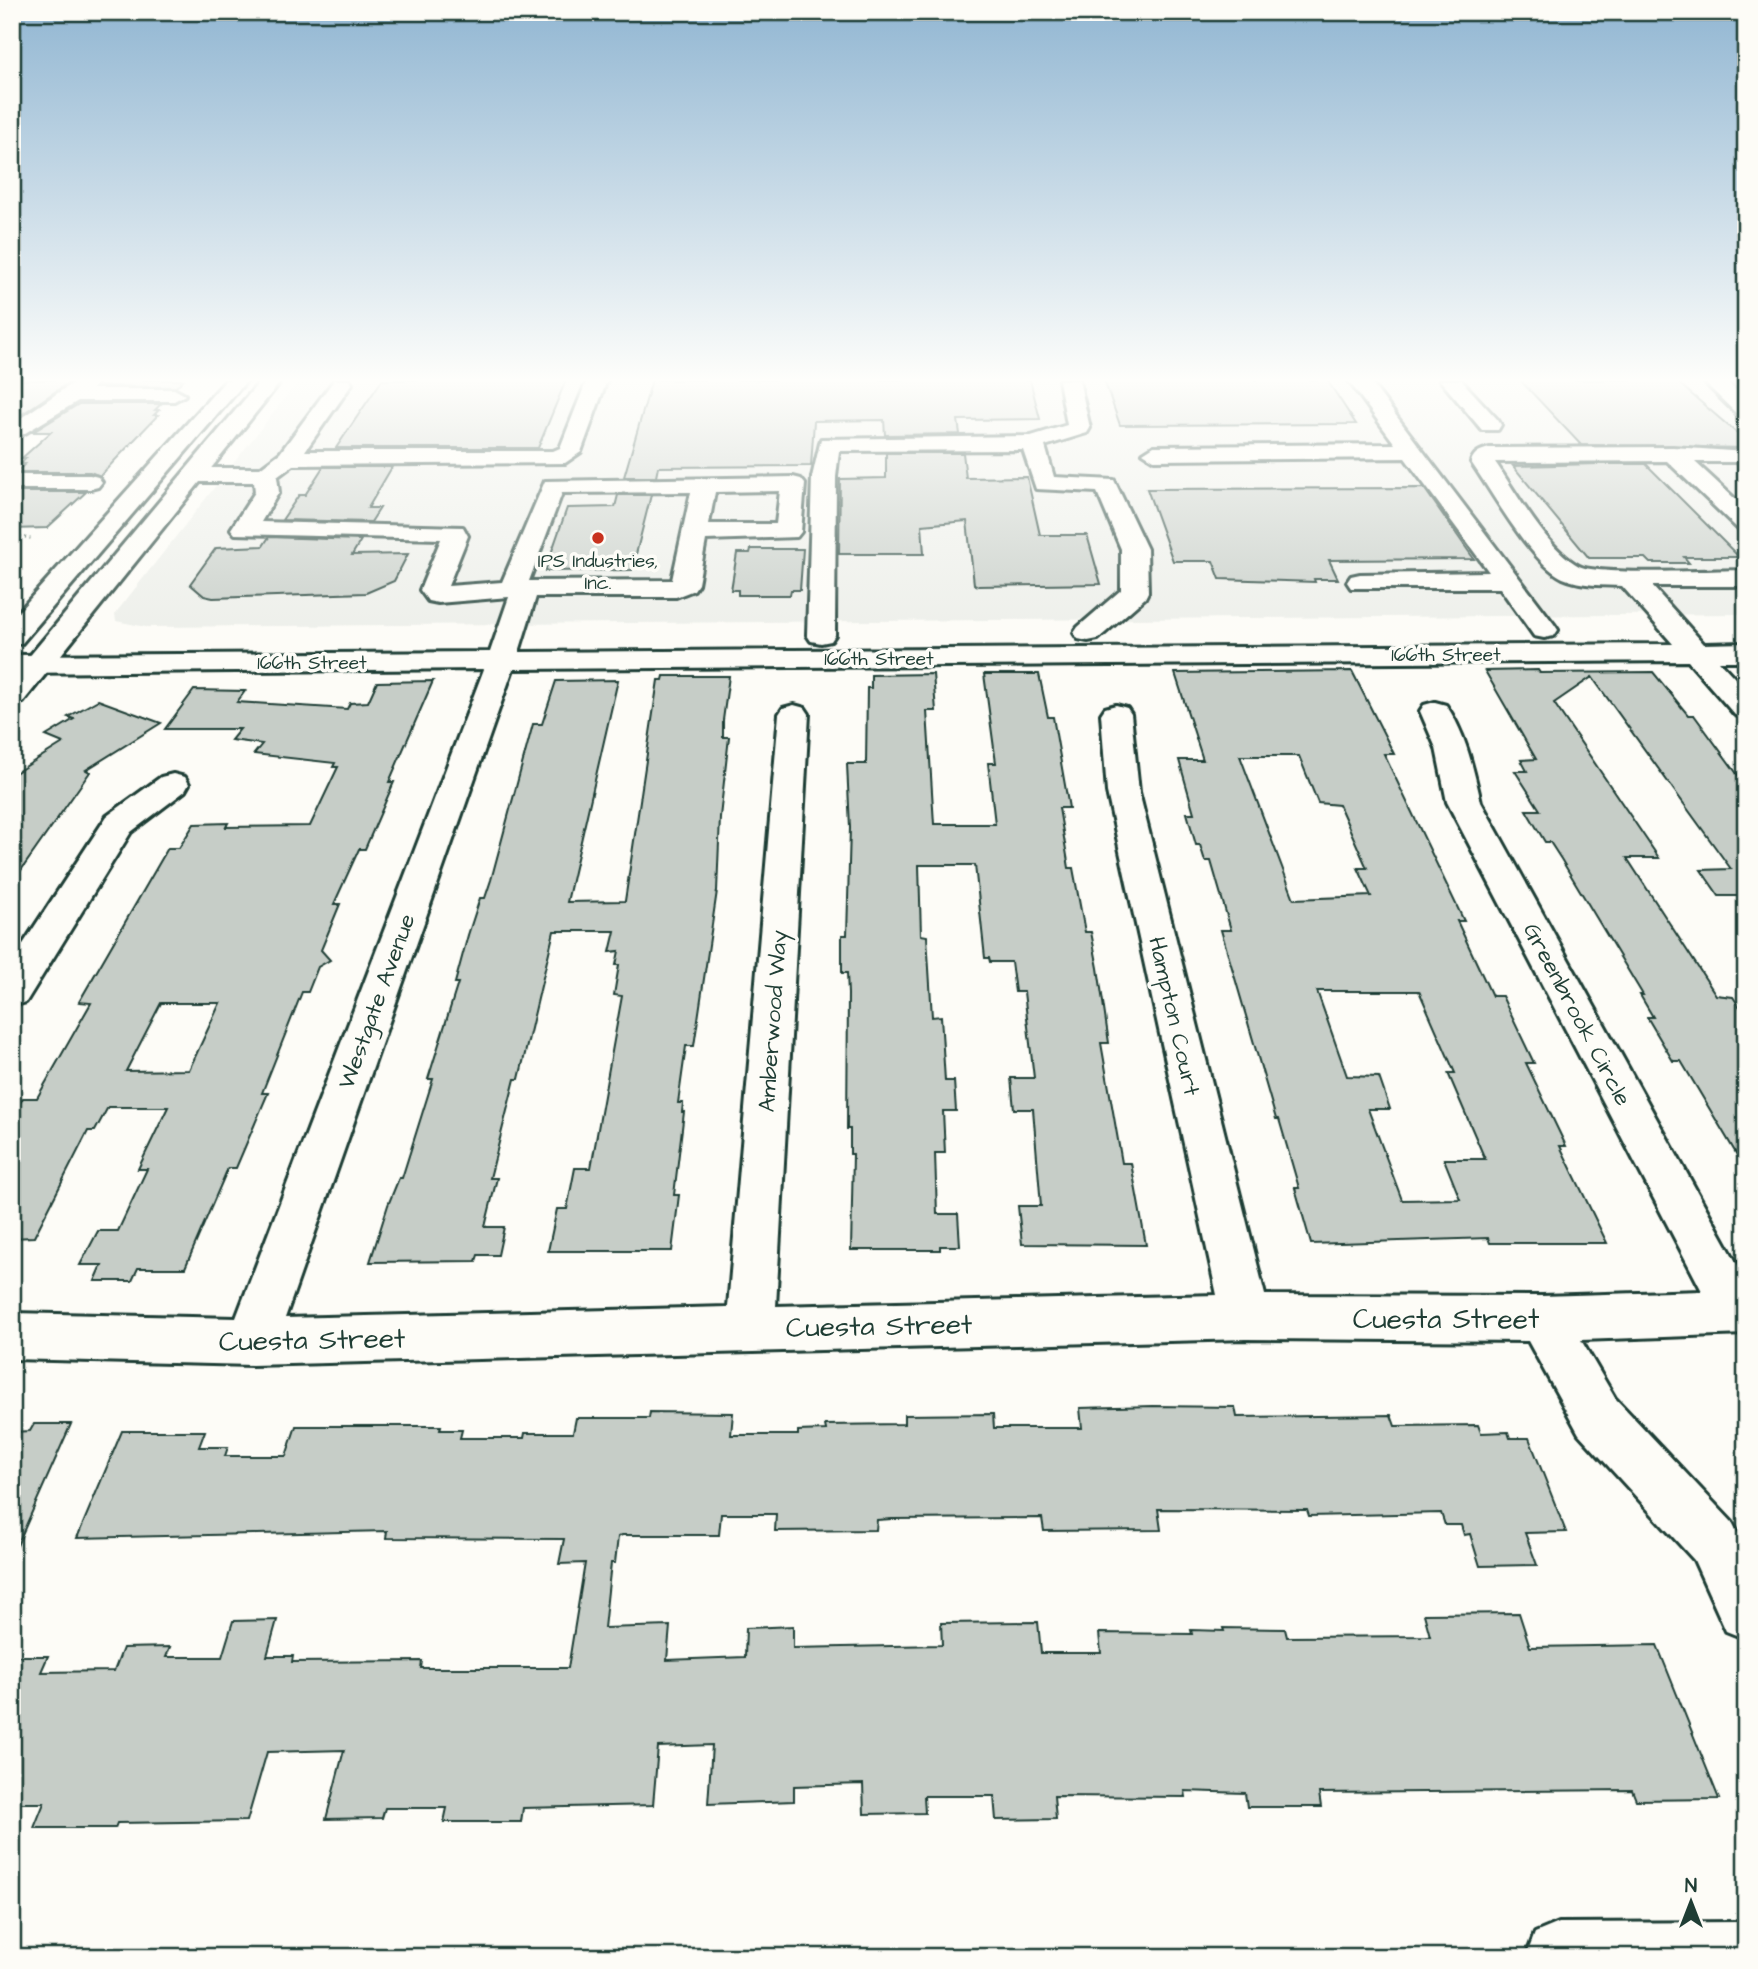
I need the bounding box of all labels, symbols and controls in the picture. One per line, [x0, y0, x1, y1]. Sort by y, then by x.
marker: IPS Industries, Inc. [590, 530, 606, 546]
place label: IPS Industries, Inc. [538, 548, 658, 597]
street label: 166th Street [1391, 642, 1501, 669]
street label: 166th Street [824, 646, 934, 673]
street label: 166th Street [257, 650, 367, 677]
street label: Westgate Avenue [330, 909, 424, 1094]
street label: Greenbrook Circle [1515, 917, 1639, 1112]
street label: Amberwood Way [751, 929, 796, 1113]
street label: Hampton Court [1140, 934, 1208, 1100]
street label: Cuesta Street [1353, 1300, 1540, 1339]
street label: Cuesta Street [785, 1305, 973, 1348]
street label: Cuesta Street [218, 1319, 406, 1362]
north arrow [1656, 1868, 1726, 1938]
text: N [1685, 1873, 1697, 1900]

